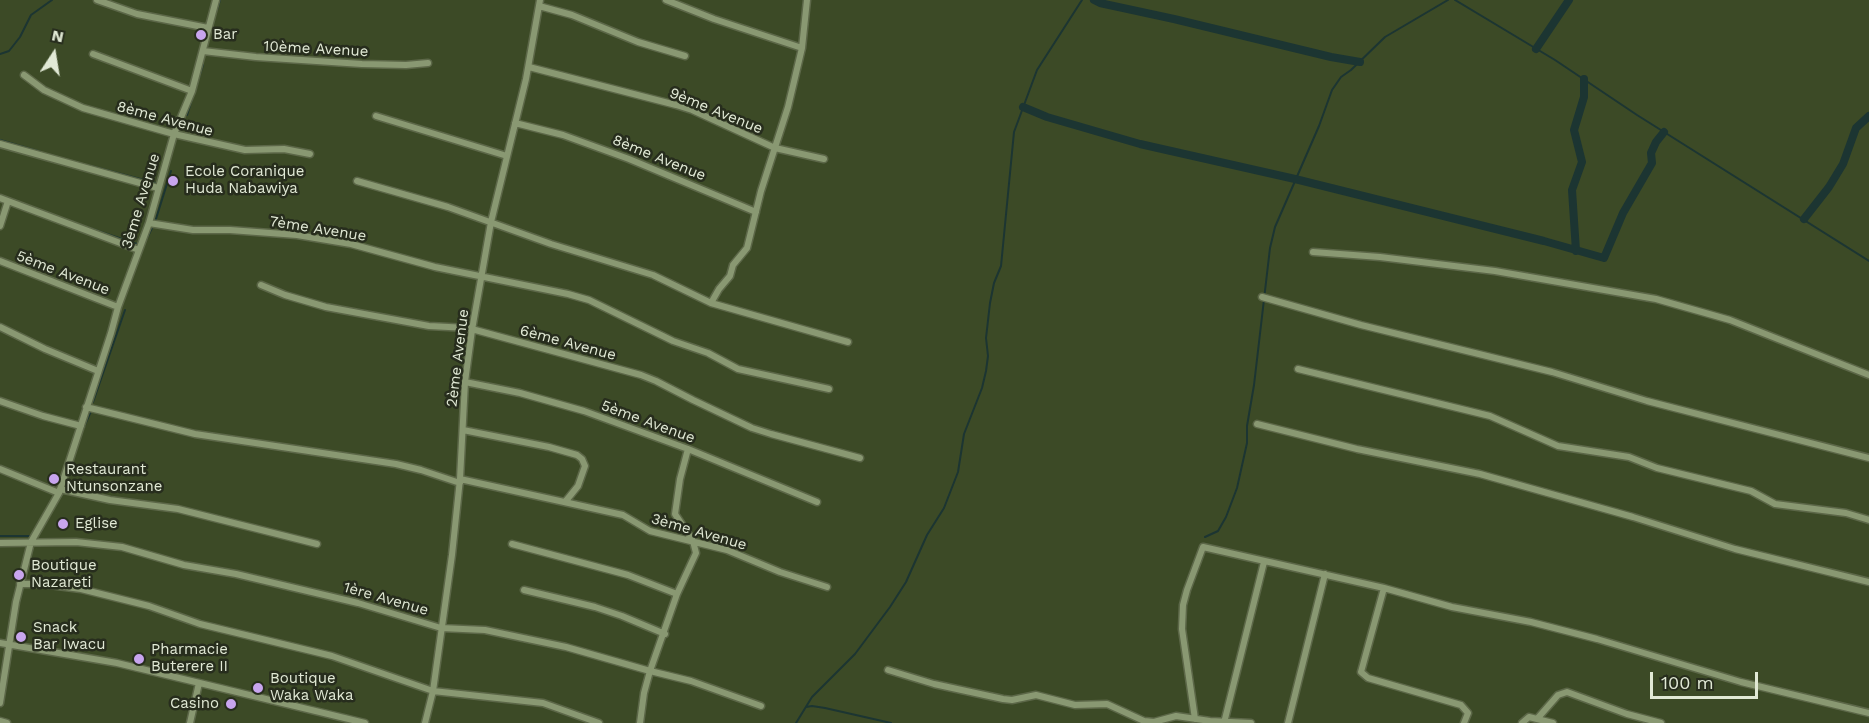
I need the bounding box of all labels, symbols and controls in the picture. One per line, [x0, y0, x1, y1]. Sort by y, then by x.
north arrow [24, 24, 84, 84]
text: N [50, 25, 66, 46]
place label: Bar [213, 26, 237, 44]
marker: Bar [194, 28, 208, 42]
street label: 10ème Avenue [263, 37, 369, 61]
street label: 9ème Avenue [667, 84, 765, 138]
street label: 8ème Avenue [115, 97, 215, 141]
street label: 8ème Avenue [610, 131, 708, 185]
street label: 3ème Avenue [118, 151, 164, 251]
place label: Ecole Coranique Huda Nabawiya [185, 163, 304, 198]
marker: Ecole Coranique Huda Nabawiya [166, 174, 180, 188]
street label: 7ème Avenue [268, 212, 368, 246]
street label: 5ème Avenue [14, 247, 112, 299]
street label: 2ème Avenue [443, 308, 473, 408]
street label: 6ème Avenue [518, 322, 618, 364]
street label: 5ème Avenue [599, 397, 697, 447]
place label: Restaurant Ntunsonzane [66, 461, 162, 496]
marker: Restaurant Ntunsonzane [47, 472, 61, 486]
street label: 3ème Avenue [649, 510, 749, 554]
place label: Eglise [75, 515, 118, 533]
marker: Eglise [56, 517, 70, 531]
place label: Boutique Nazareti [31, 557, 97, 592]
marker: Boutique Nazareti [12, 568, 26, 582]
street label: 1ère Avenue [342, 578, 430, 620]
place label: Snack Bar Iwacu [33, 619, 105, 654]
marker: Snack Bar Iwacu [14, 630, 28, 644]
place label: Pharmacie Buterere II [151, 641, 228, 676]
marker: Pharmacie Buterere II [132, 652, 146, 666]
scale bar [1653, 660, 1761, 698]
place label: Boutique Waka Waka [270, 670, 353, 705]
text: 100 m [1661, 672, 1714, 693]
marker: Boutique Waka Waka [251, 681, 265, 695]
place label: Casino [170, 695, 219, 713]
marker: Casino [224, 697, 238, 711]

